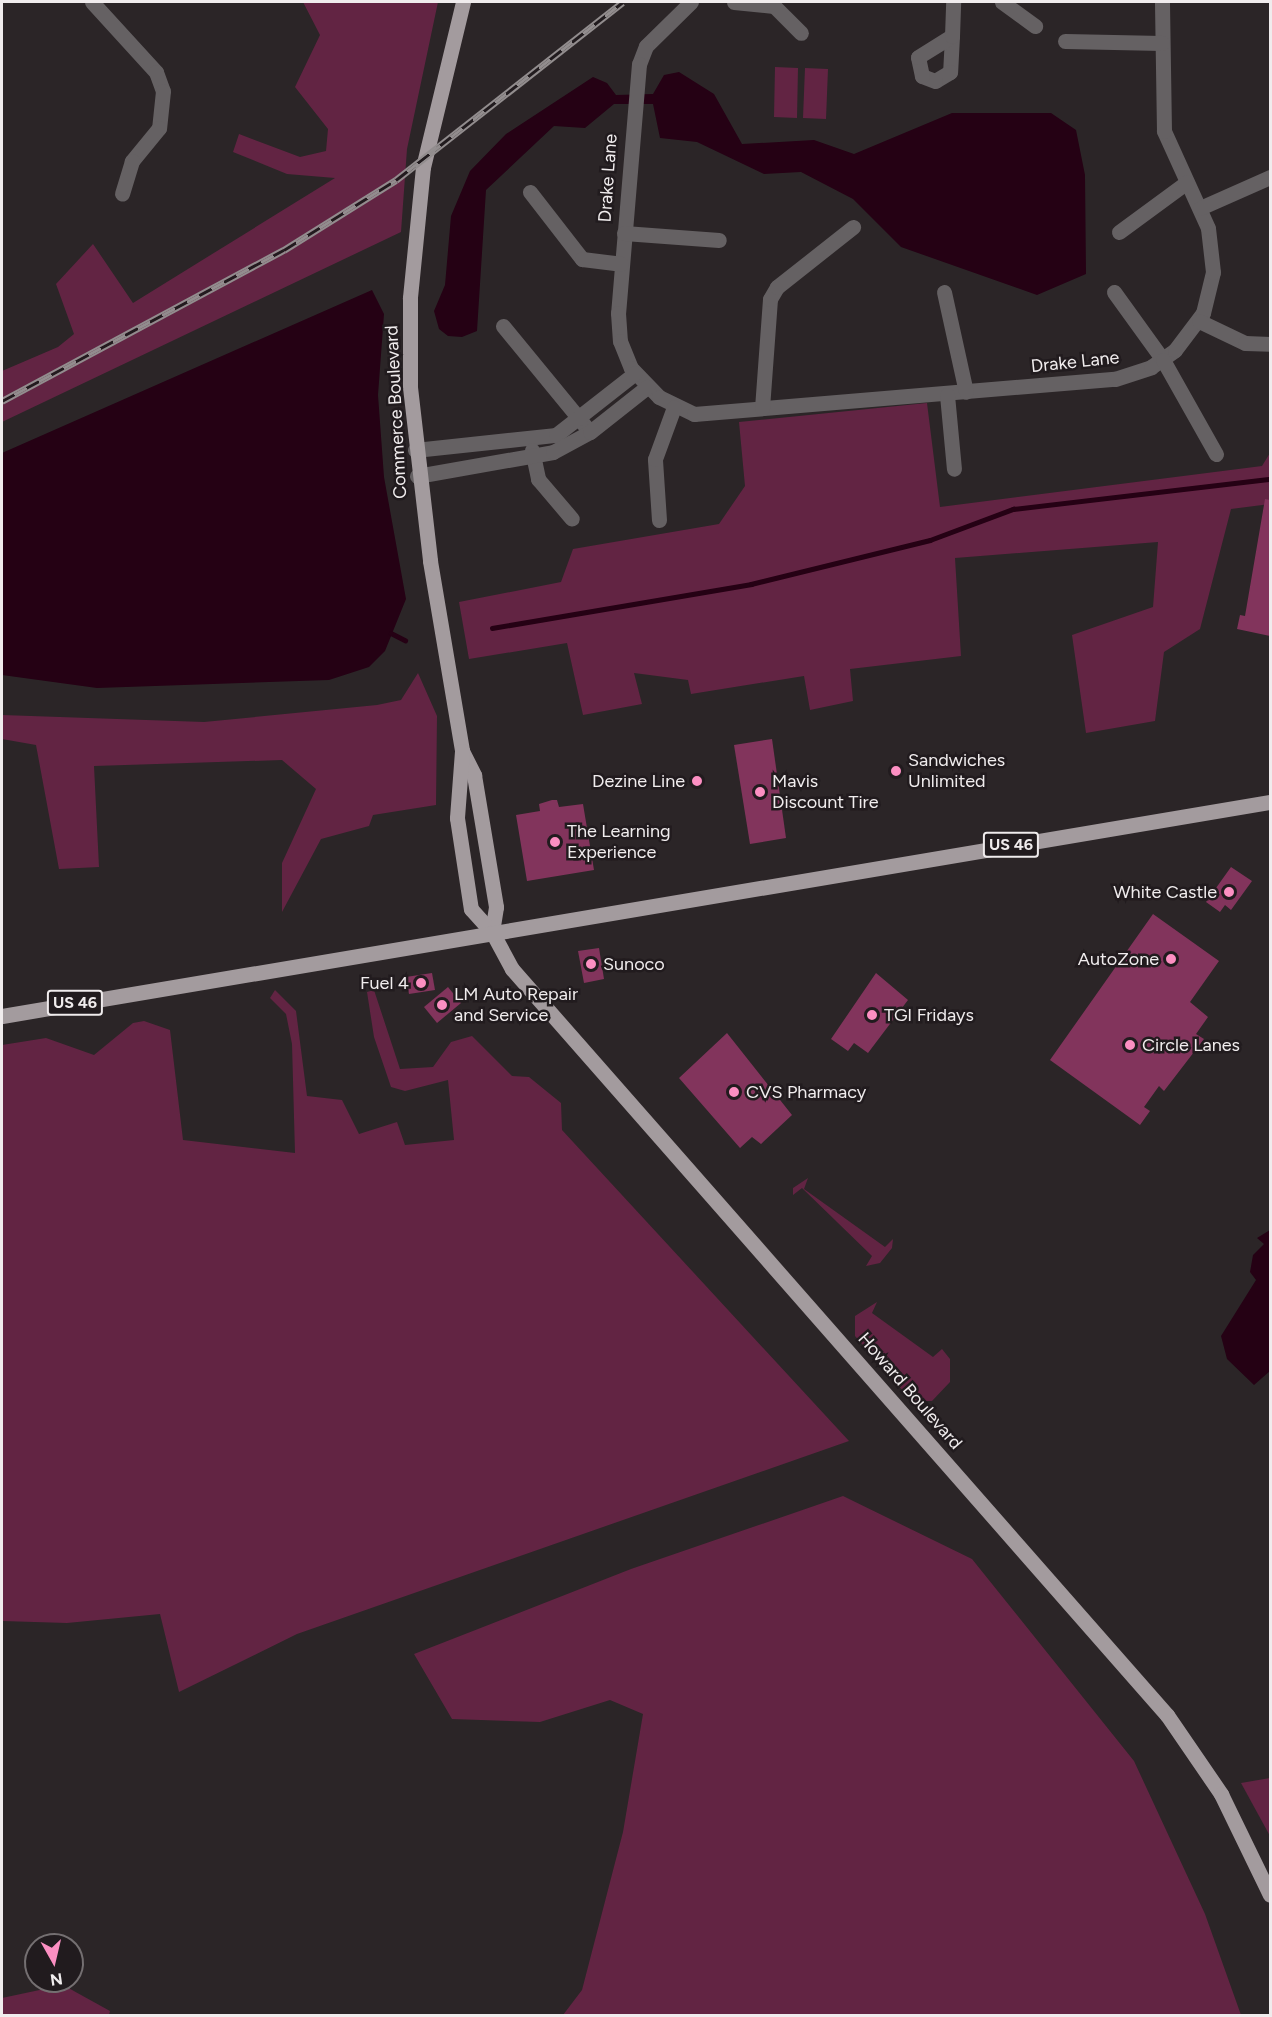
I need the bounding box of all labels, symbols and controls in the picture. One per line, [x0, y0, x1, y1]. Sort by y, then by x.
street label: Drake Lane [594, 133, 622, 223]
street label: Commerce Boulevard [381, 325, 411, 499]
street label: Drake Lane [1030, 347, 1120, 377]
place label: Sandwiches Unlimited [908, 750, 1005, 792]
marker: Sandwiches Unlimited [889, 764, 903, 778]
place label: Dezine Line [592, 770, 685, 792]
place label: Mavis Discount Tire [772, 771, 878, 814]
marker: Dezine Line [690, 774, 704, 788]
marker: Mavis Discount Tire [753, 785, 767, 799]
place label: The Learning Experience [567, 821, 671, 864]
road number: US 46 [982, 832, 1040, 858]
marker: The Learning Experience [548, 835, 562, 849]
place label: White Castle [1113, 881, 1217, 903]
marker: White Castle [1222, 885, 1236, 899]
place label: AutoZone [1078, 948, 1159, 970]
marker: AutoZone [1164, 952, 1178, 966]
place label: Sunoco [603, 953, 665, 975]
marker: Sunoco [584, 957, 598, 971]
place label: Fuel 4 [360, 972, 409, 994]
marker: Fuel 4 [414, 976, 428, 990]
place label: LM Auto Repair and Service [454, 984, 578, 1026]
road number: US 46 [46, 990, 104, 1016]
marker: LM Auto Repair and Service [435, 998, 449, 1012]
place label: TGI Fridays [884, 1004, 974, 1026]
marker: TGI Fridays [865, 1008, 879, 1022]
place label: Circle Lanes [1142, 1034, 1240, 1056]
marker: Circle Lanes [1123, 1038, 1137, 1052]
place label: CVS Pharmacy [746, 1081, 866, 1103]
marker: CVS Pharmacy [727, 1085, 741, 1099]
street label: Howard Boulevard [853, 1328, 967, 1454]
north arrow [24, 1933, 84, 1993]
text: N [49, 1969, 64, 1990]

